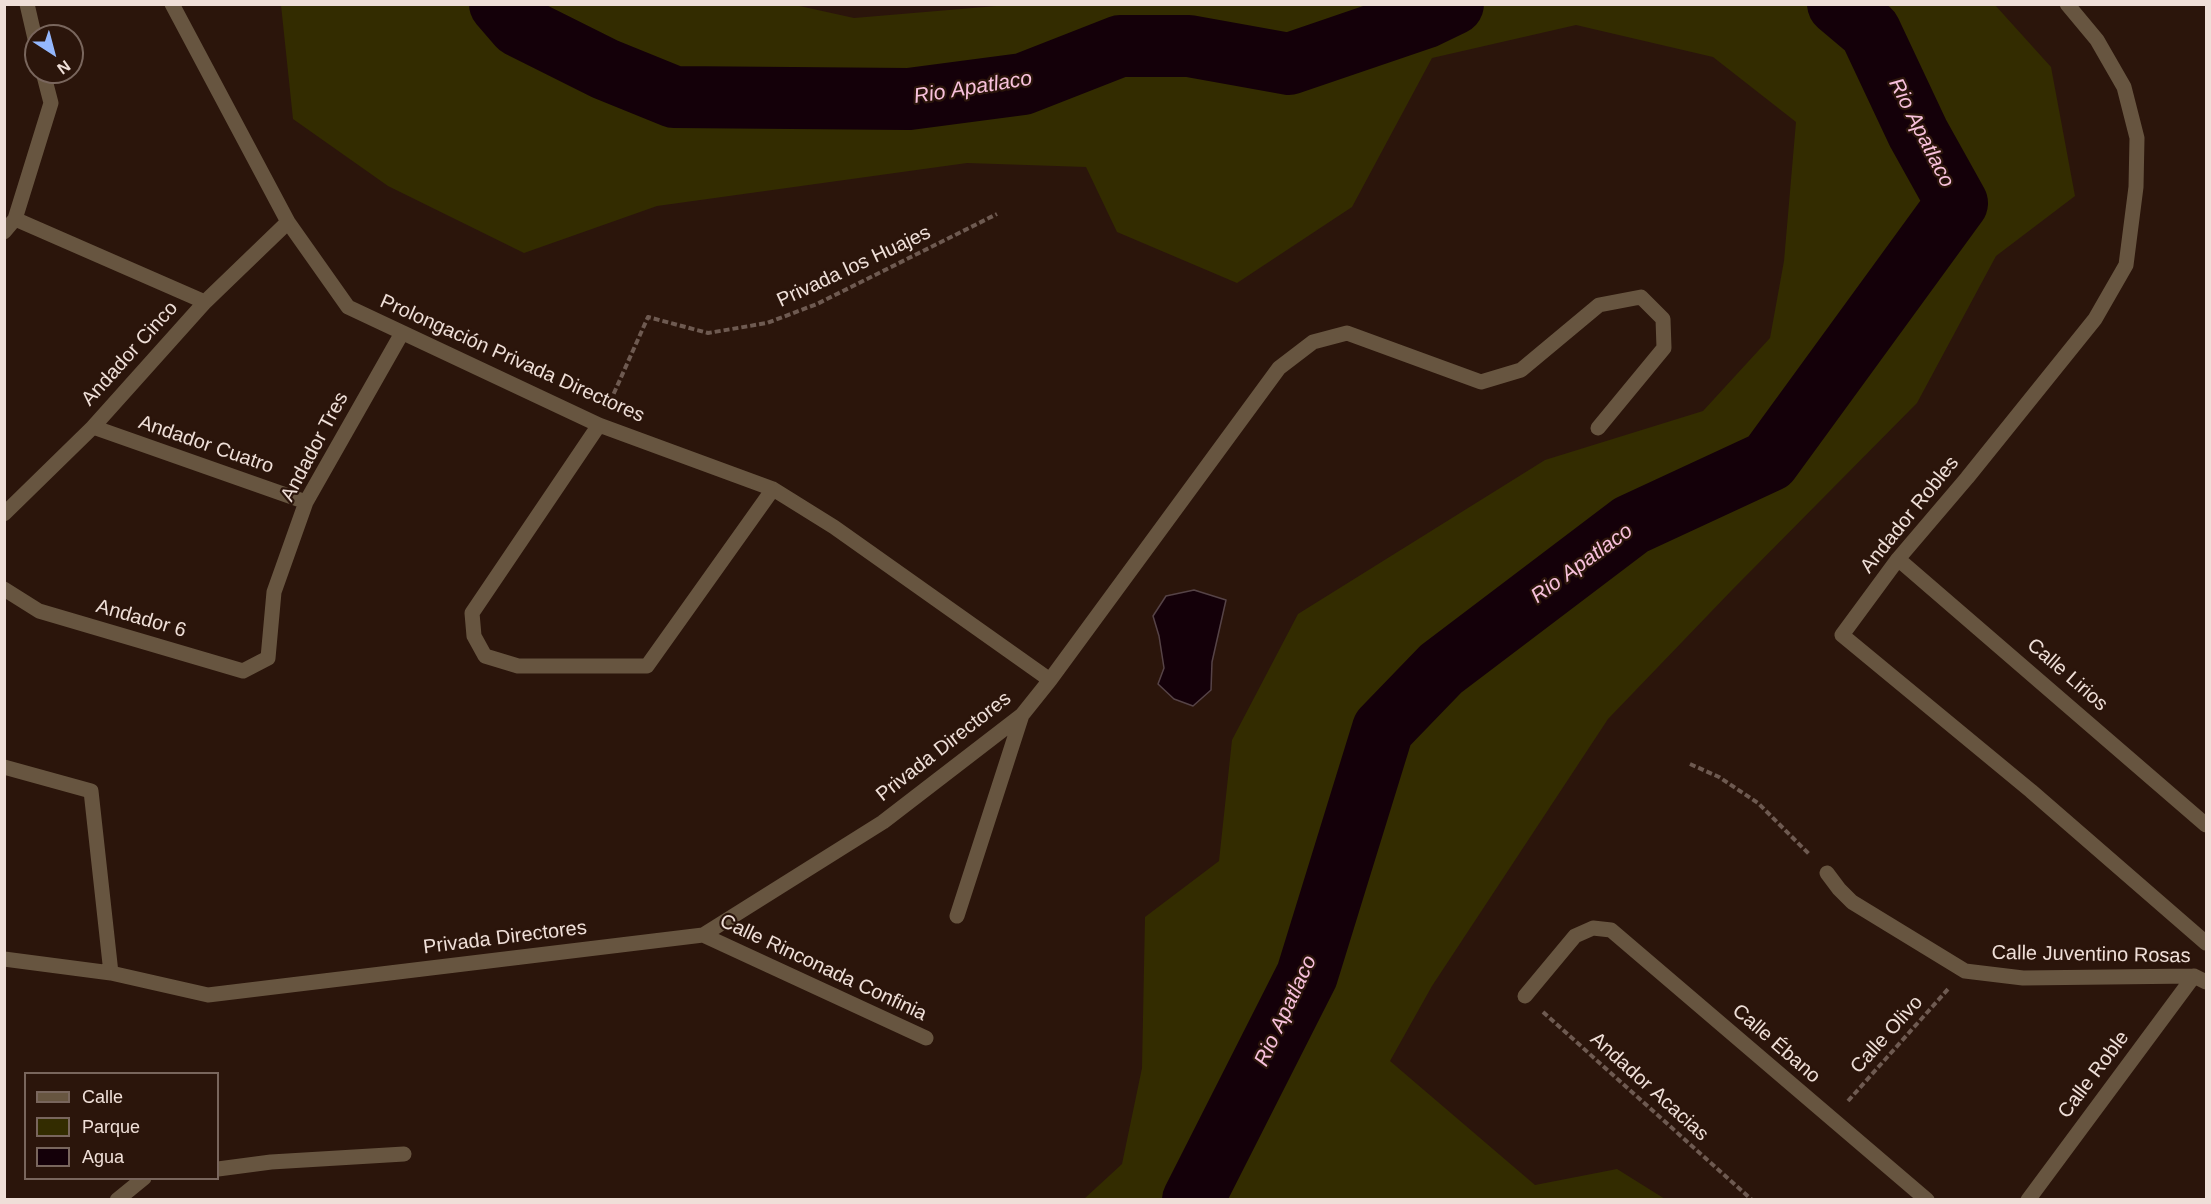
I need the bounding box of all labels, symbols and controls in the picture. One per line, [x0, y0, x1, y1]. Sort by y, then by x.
north arrow [24, 24, 84, 84]
text: N [54, 57, 73, 78]
water label: Rio Apatlaco [912, 66, 1034, 110]
water label: Rio Apatlaco [1883, 74, 1959, 192]
street label: Privada los Huajes [773, 221, 935, 313]
street label: Prolongación Privada Directores [376, 290, 648, 428]
street label: Andador Cinco [77, 297, 183, 411]
street label: Andador Tres [276, 388, 354, 506]
street label: Andador Cuatro [135, 411, 277, 479]
street label: Andador Robles [1856, 452, 1964, 578]
water label: Rio Apatlaco [1526, 519, 1638, 609]
street label: Andador 6 [93, 595, 189, 643]
street label: Calle Lirios [2022, 633, 2112, 717]
street label: Privada Directores [872, 687, 1016, 807]
street label: Calle Rinconada Confinia [716, 909, 930, 1027]
street label: Privada Directores [422, 916, 588, 960]
street label: Calle Juventino Rosas [1991, 941, 2191, 969]
water label: Rio Apatlaco [1249, 952, 1323, 1070]
street label: Calle Olivo [1846, 991, 1928, 1079]
street label: Calle Ébano [1727, 999, 1825, 1089]
street label: Calle Roble [2053, 1026, 2135, 1124]
street label: Andador Acacias [1585, 1027, 1713, 1147]
legend [24, 1072, 219, 1180]
text: Calle [82, 1087, 123, 1107]
text: Parque [82, 1117, 140, 1137]
text: Agua [82, 1147, 124, 1167]

